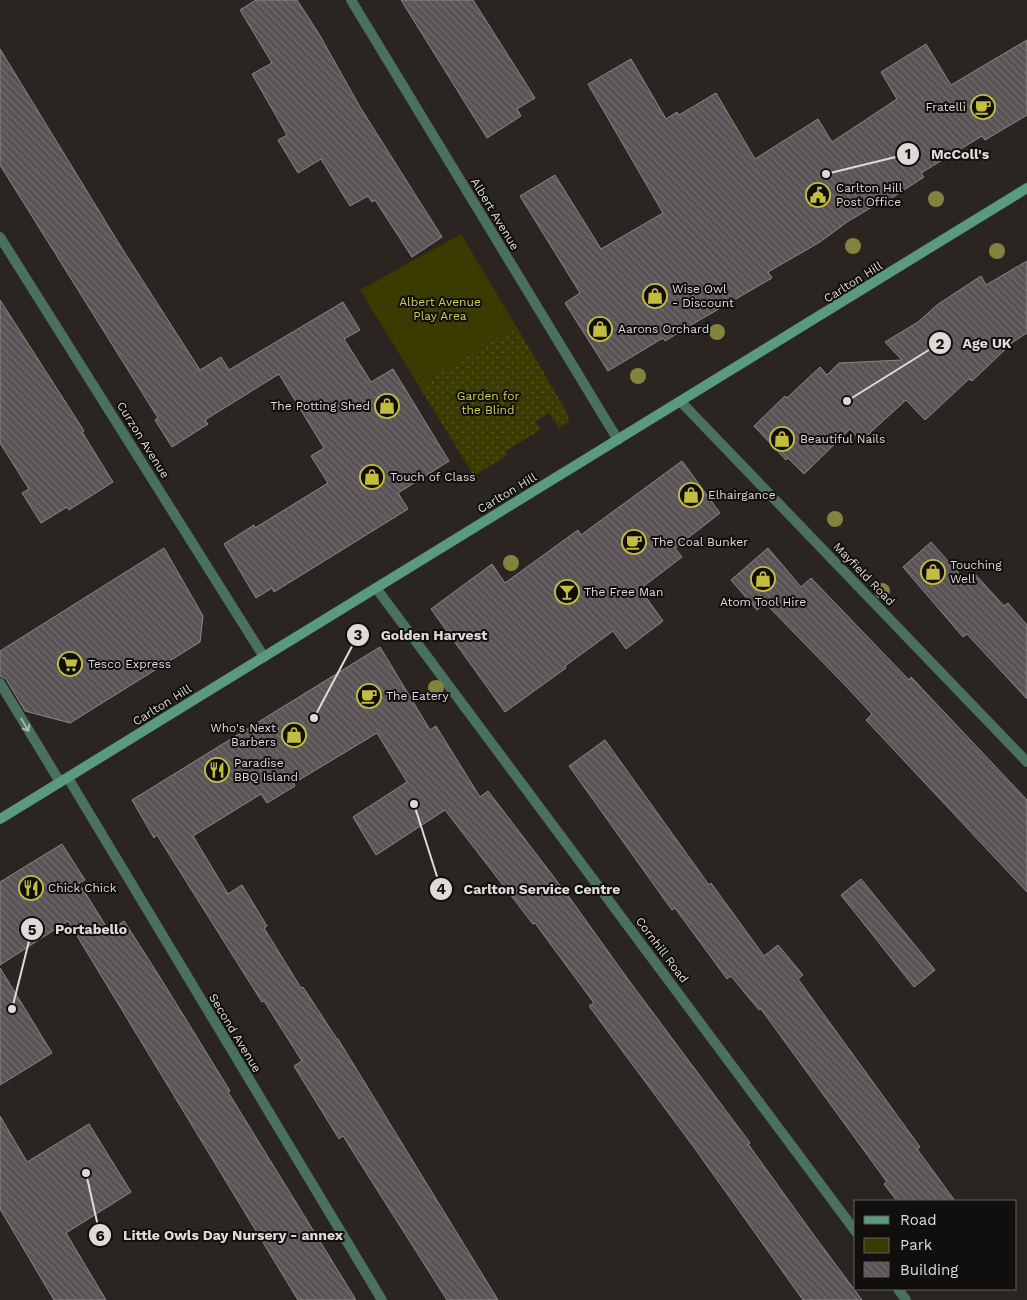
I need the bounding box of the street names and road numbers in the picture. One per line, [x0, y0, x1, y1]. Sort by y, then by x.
street label: Albert Avenue [468, 175, 522, 253]
street label: Carlton Hill [821, 258, 885, 306]
street label: Curzon Avenue [114, 399, 172, 481]
street label: Carlton Hill [475, 470, 539, 516]
street label: Mayfield Road [830, 540, 898, 608]
street label: Carlton Hill [130, 681, 194, 729]
street label: Cornhill Road [633, 914, 691, 986]
street label: Second Avenue [206, 991, 264, 1075]

